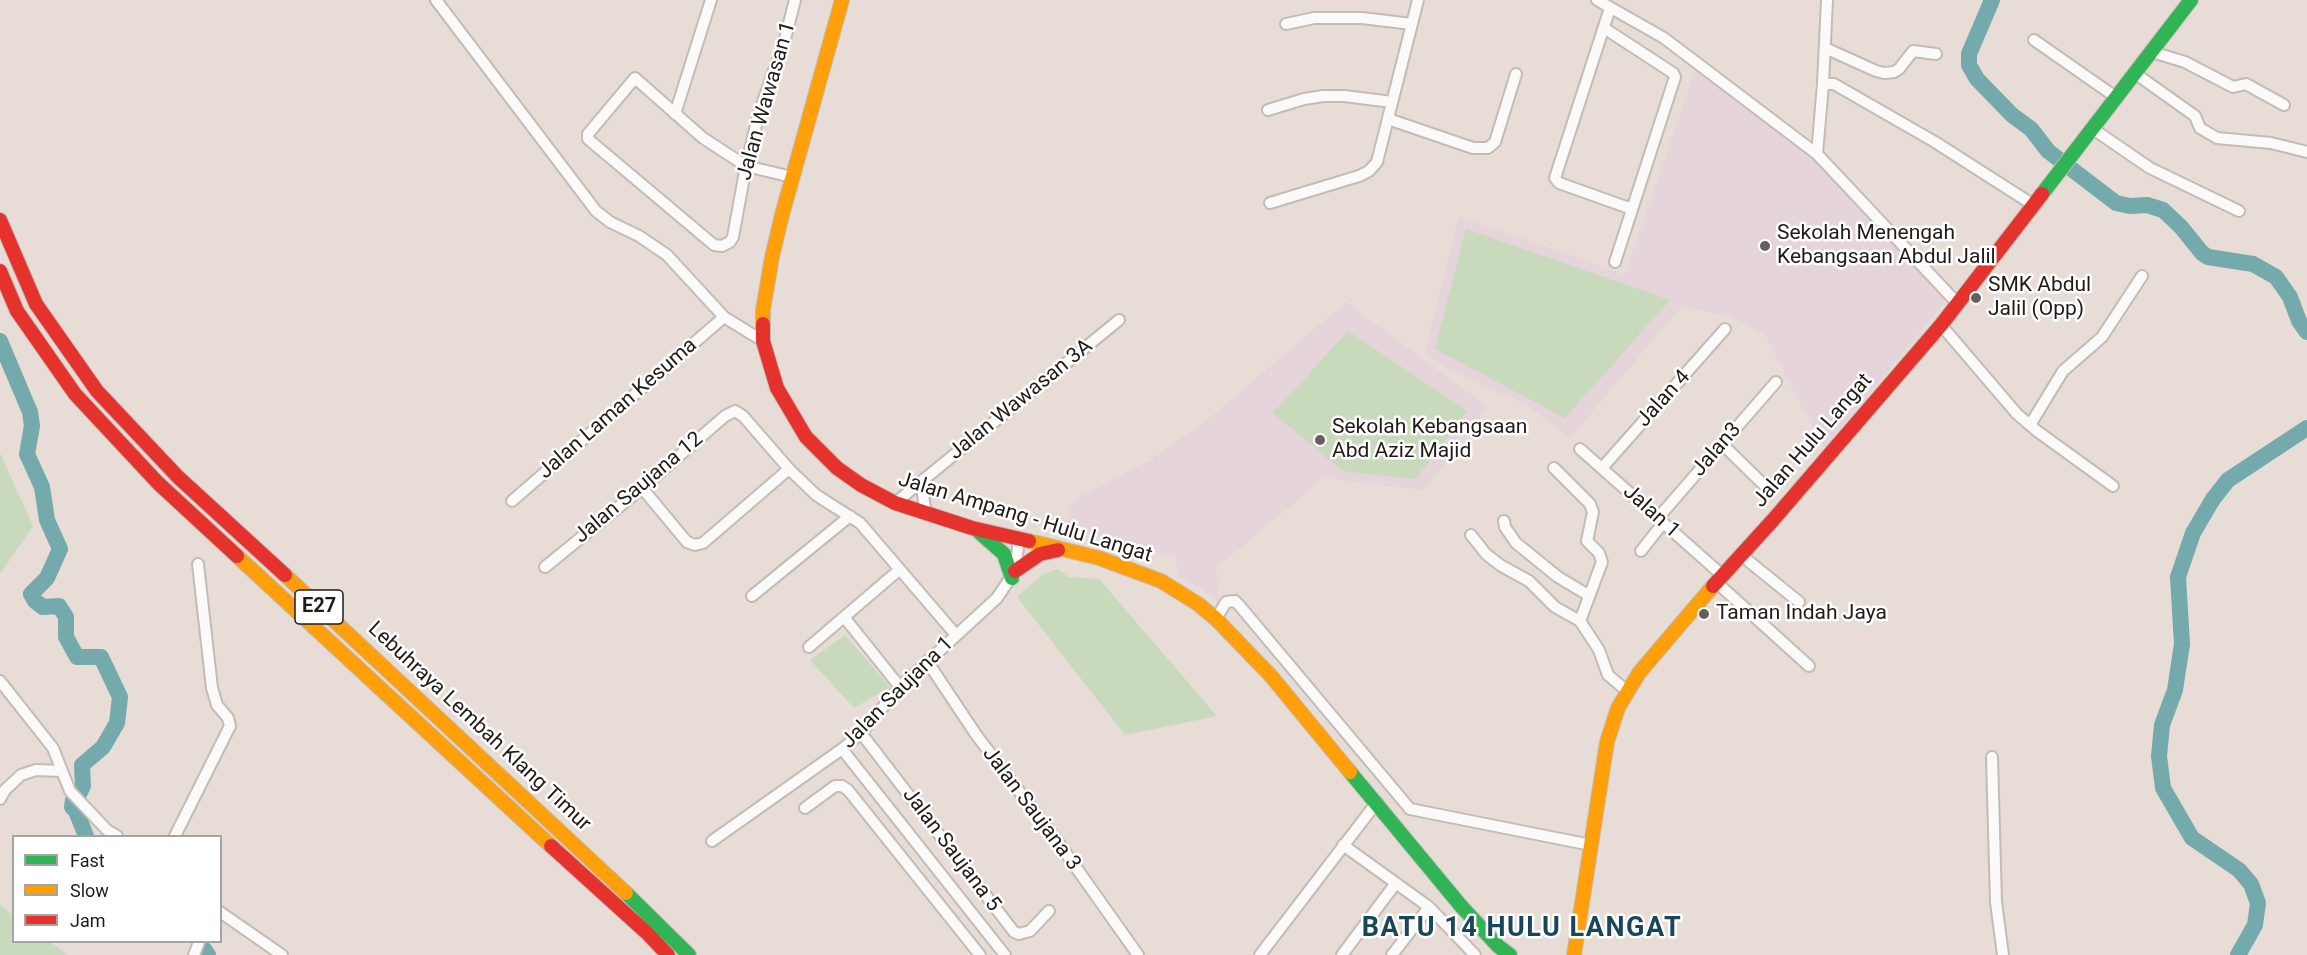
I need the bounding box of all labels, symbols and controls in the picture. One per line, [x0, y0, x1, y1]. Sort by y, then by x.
street label: Jalan Wawasan 1 [732, 19, 802, 183]
place label: Sekolah Menengah Kebangsaan Abdul Jalil [1777, 221, 1996, 271]
marker: Sekolah Menengah Kebangsaan Abdul Jalil [1758, 239, 1772, 253]
place label: SMK Abdul Jalil (Opp) [1988, 273, 2091, 323]
marker: SMK Abdul Jalil (Opp) [1969, 291, 1983, 305]
street label: Jalan Laman Kesuma [533, 333, 703, 485]
street label: Jalan Wawasan 3A [944, 334, 1098, 466]
street label: Jalan 4 [1632, 365, 1696, 433]
street label: Jalan Hulu Langat [1748, 369, 1878, 513]
place label: Sekolah Kebangsaan Abd Aziz Majid [1332, 415, 1527, 465]
street label: Jalan3 [1687, 418, 1747, 482]
street label: Jalan Saujana 12 [570, 427, 708, 549]
marker: Sekolah Kebangsaan Abd Aziz Majid [1313, 433, 1327, 447]
street label: Jalan Ampang - Hulu Langat [895, 467, 1155, 569]
street label: Jalan 1 [1617, 480, 1685, 544]
road number: E27 [295, 590, 343, 624]
place label: Taman Indah Jaya [1716, 601, 1887, 627]
marker: Taman Indah Jaya [1697, 607, 1711, 621]
street label: Lebuhraya Lembah Klang Timur [362, 617, 596, 837]
street label: Jalan Saujana 1 [837, 632, 959, 754]
street label: Jalan Saujana 3 [976, 742, 1086, 876]
street label: Jalan Saujana 5 [896, 783, 1006, 917]
legend [12, 835, 222, 943]
text: Fast [70, 850, 105, 871]
text: Slow [70, 880, 109, 901]
text: Jam [70, 910, 106, 931]
district label: BATU 14 HULU LANGAT [1362, 913, 1682, 945]

